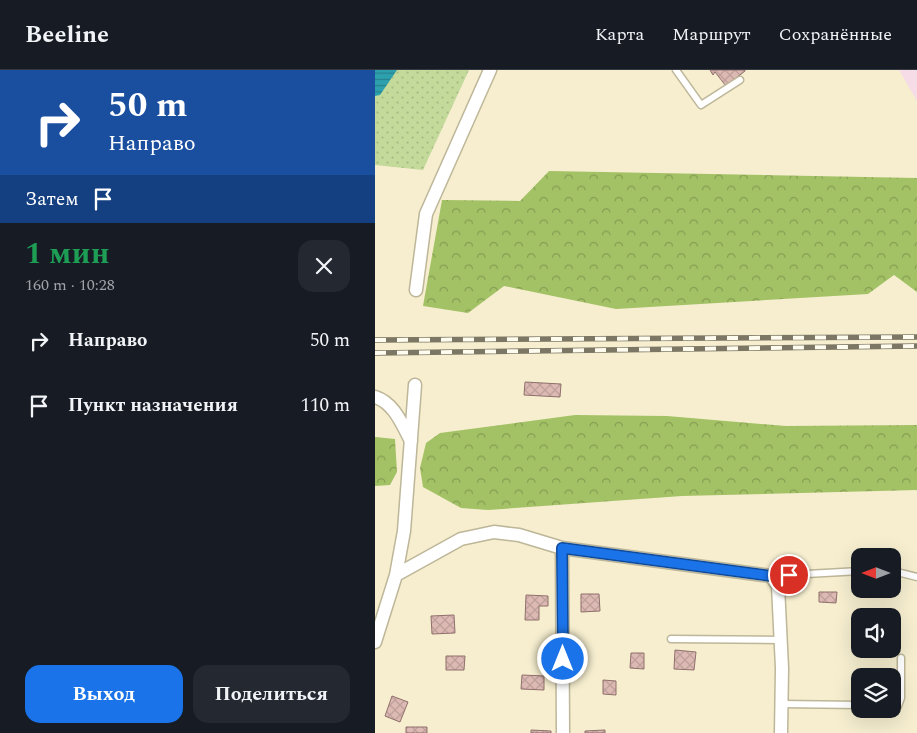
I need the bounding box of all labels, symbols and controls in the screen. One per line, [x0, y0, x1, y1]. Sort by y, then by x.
text: Beeline [25, 17, 109, 53]
text: Карта [595, 21, 644, 48]
text: Маршрут [672, 21, 751, 48]
text: Сохранённые [779, 21, 892, 48]
text: 50 m [108, 79, 188, 132]
icon: right [25, 90, 90, 155]
text: Направо [108, 127, 196, 160]
text: Затем [25, 185, 79, 214]
icon: arrive [89, 185, 117, 213]
text: 1 мин [25, 231, 110, 277]
button: close [298, 240, 350, 292]
text: 160 m · 10:28 [25, 273, 115, 297]
text: Направо [68, 326, 147, 355]
text: 50 m [310, 326, 350, 355]
icon: right [25, 327, 53, 355]
text: Пункт назначения [68, 391, 238, 420]
text: 110 m [300, 391, 350, 420]
icon: arrive [25, 392, 53, 420]
north arrow [851, 548, 901, 598]
map controls [851, 548, 901, 718]
pin [768, 554, 810, 596]
icon: arrive [775, 561, 803, 589]
button: sound [851, 608, 901, 658]
position arrow [536, 632, 588, 684]
button: Выход [25, 665, 183, 723]
button: Поделиться [193, 665, 350, 723]
button: layers [851, 668, 901, 718]

